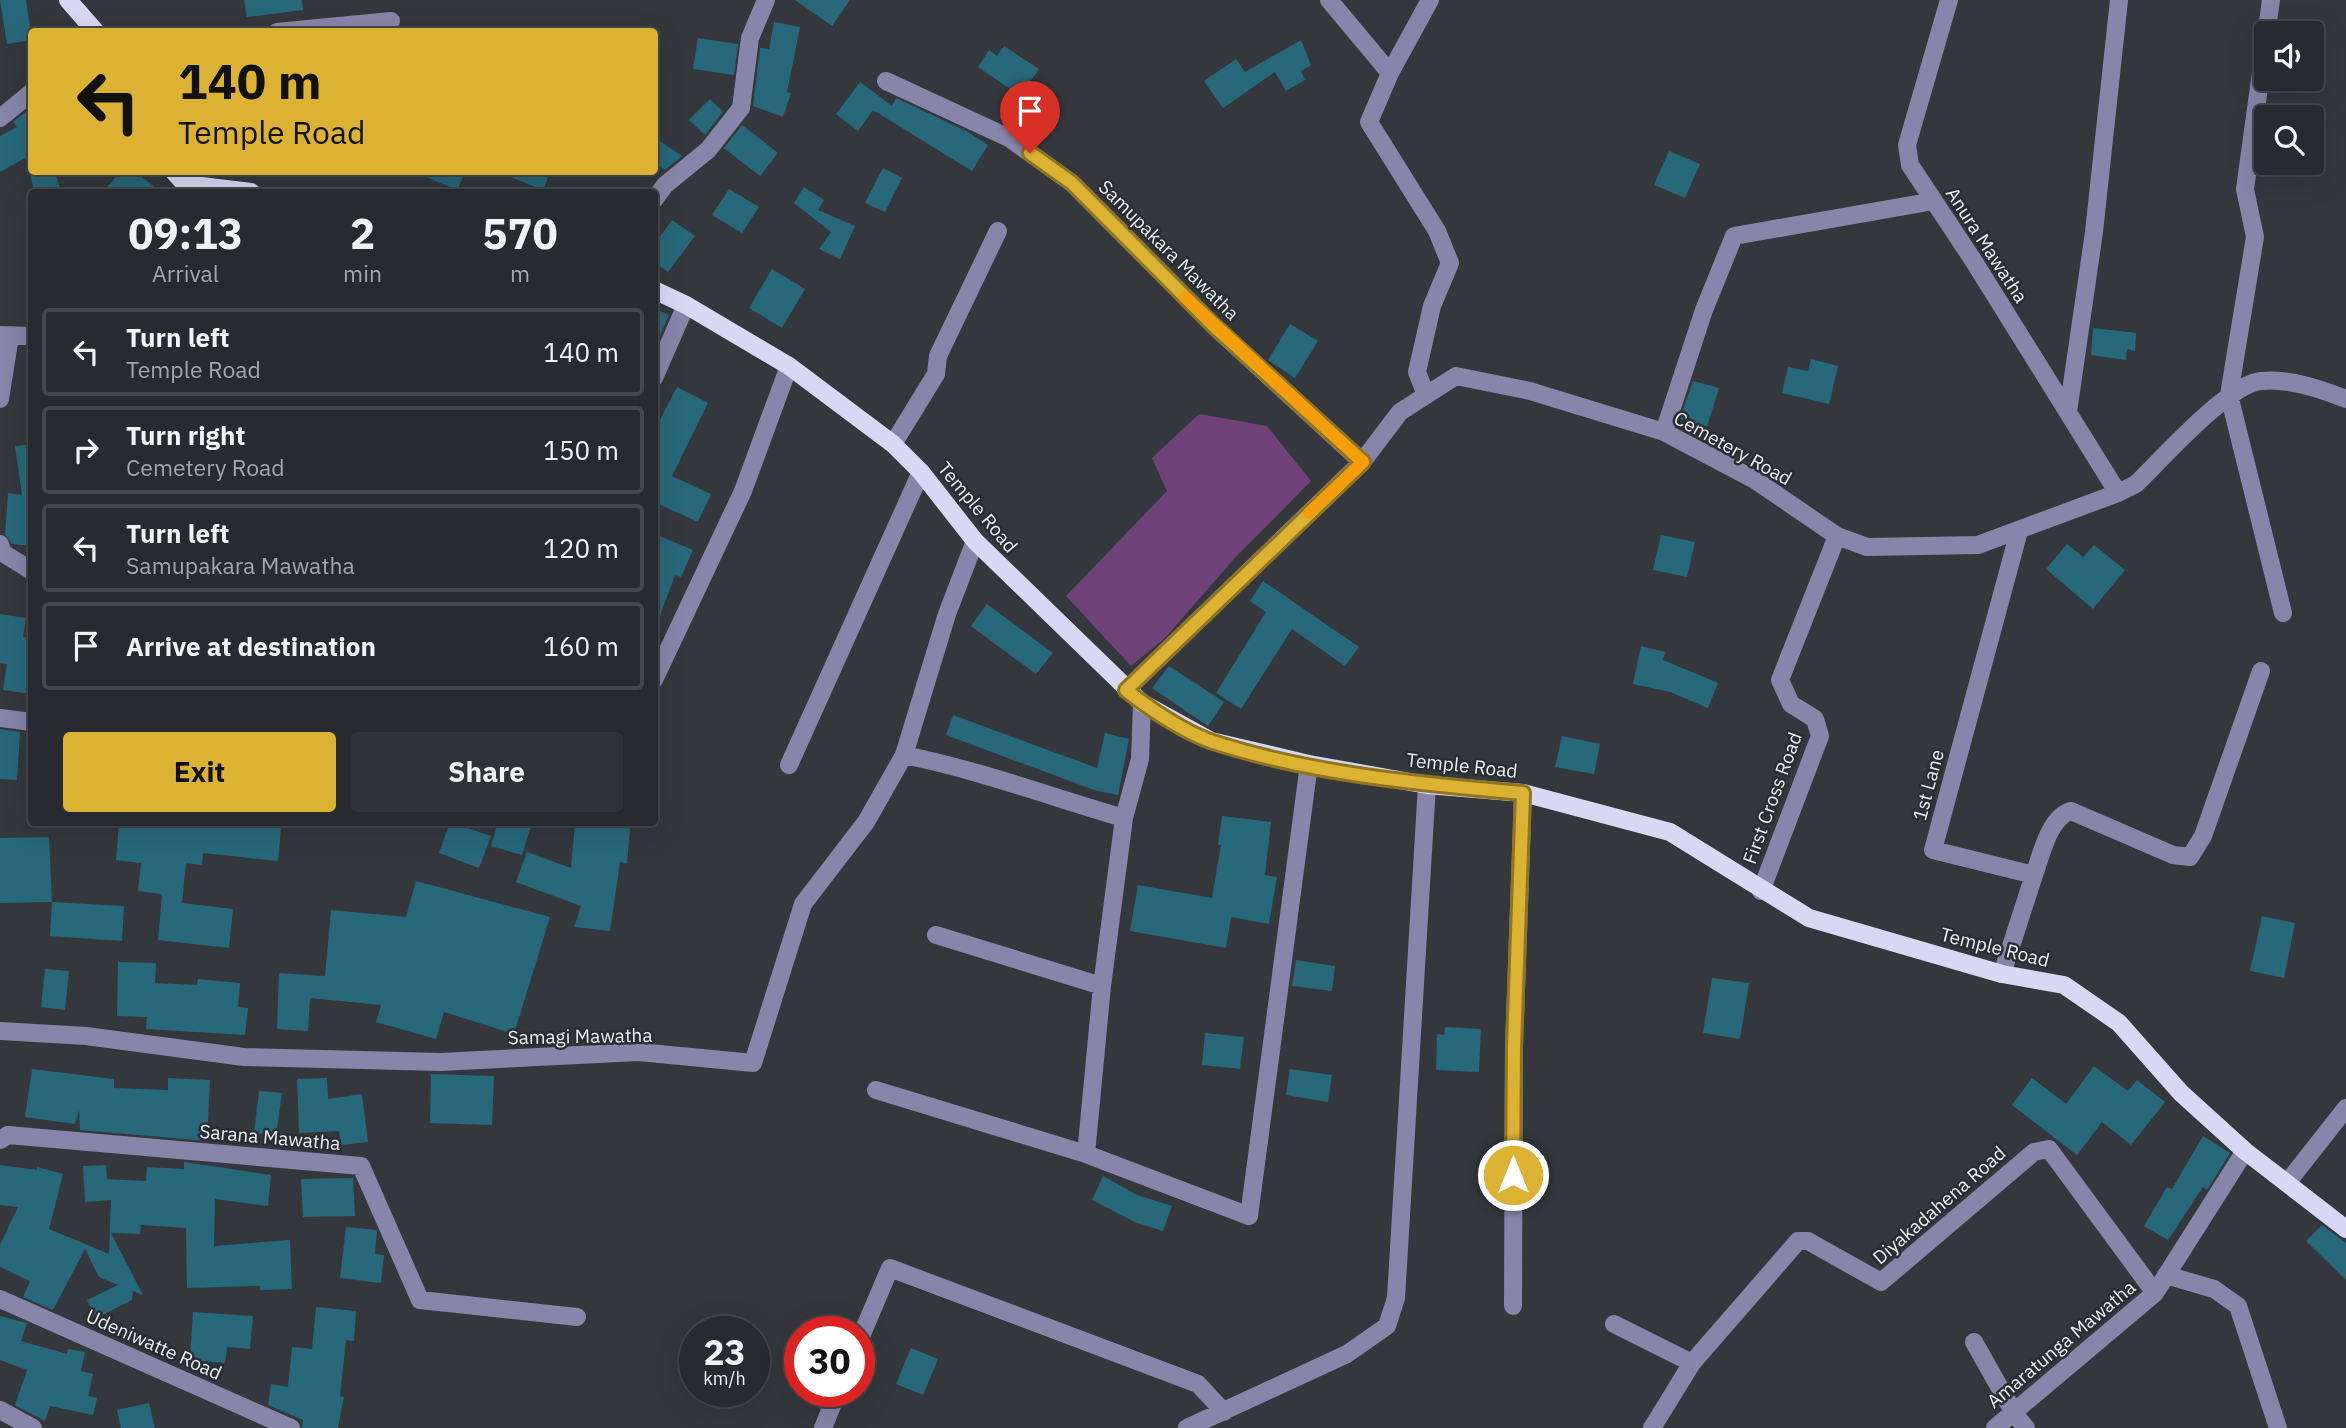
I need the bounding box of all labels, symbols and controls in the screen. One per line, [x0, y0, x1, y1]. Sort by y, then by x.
map controls [2254, 21, 2324, 175]
button: sound [2254, 21, 2324, 91]
text: 140 m [178, 49, 322, 112]
icon: left [63, 56, 154, 147]
pin [1000, 81, 1060, 153]
icon: arrive [1011, 92, 1049, 130]
button: search [2254, 105, 2324, 175]
text: Temple Road [178, 111, 366, 153]
street label: Samupakara Mawatha [1094, 175, 1244, 325]
street label: Anura Mawatha [1941, 183, 2033, 307]
text: 09:13 [128, 206, 243, 261]
text: 2 [350, 206, 375, 261]
text: 570 [482, 206, 558, 261]
text: Arrival [152, 258, 219, 288]
text: min [343, 258, 382, 288]
text: m [510, 258, 530, 288]
text: Turn left [126, 320, 229, 354]
icon: left [67, 333, 105, 371]
text: 140 m [543, 335, 619, 369]
text: Temple Road [126, 354, 261, 384]
street label: Cemetery Road [1670, 406, 1796, 490]
text: Turn right [126, 418, 245, 452]
icon: right [67, 431, 105, 469]
text: 150 m [543, 433, 619, 467]
text: Cemetery Road [126, 452, 285, 482]
street label: Temple Road [933, 457, 1023, 557]
text: Turn left [126, 516, 229, 550]
icon: left [67, 529, 105, 567]
text: 120 m [543, 531, 619, 565]
text: Samupakara Mawatha [126, 550, 355, 580]
icon: arrive [67, 627, 105, 665]
text: Arrive at destination [126, 629, 376, 663]
text: 160 m [543, 629, 619, 663]
street label: First Cross Road [1737, 729, 1807, 867]
button: Exit [63, 732, 336, 812]
button: Share [350, 732, 623, 812]
street label: Temple Road [1405, 747, 1519, 783]
street label: 1st Lane [1907, 747, 1949, 823]
street label: Temple Road [1938, 922, 2052, 972]
street label: Samagi Mawatha [507, 1023, 653, 1049]
street label: Sarana Mawatha [199, 1119, 341, 1155]
position arrow [1476, 1138, 1550, 1212]
street label: Diyakadahena Road [1868, 1141, 2010, 1269]
street label: Amaratunga Mawatha [1982, 1275, 2140, 1413]
street label: Udeniwatte Road [82, 1303, 226, 1385]
speed limit sign: 30 [784, 1316, 875, 1407]
text: 23 [703, 1329, 746, 1375]
text: km/h [703, 1367, 746, 1390]

